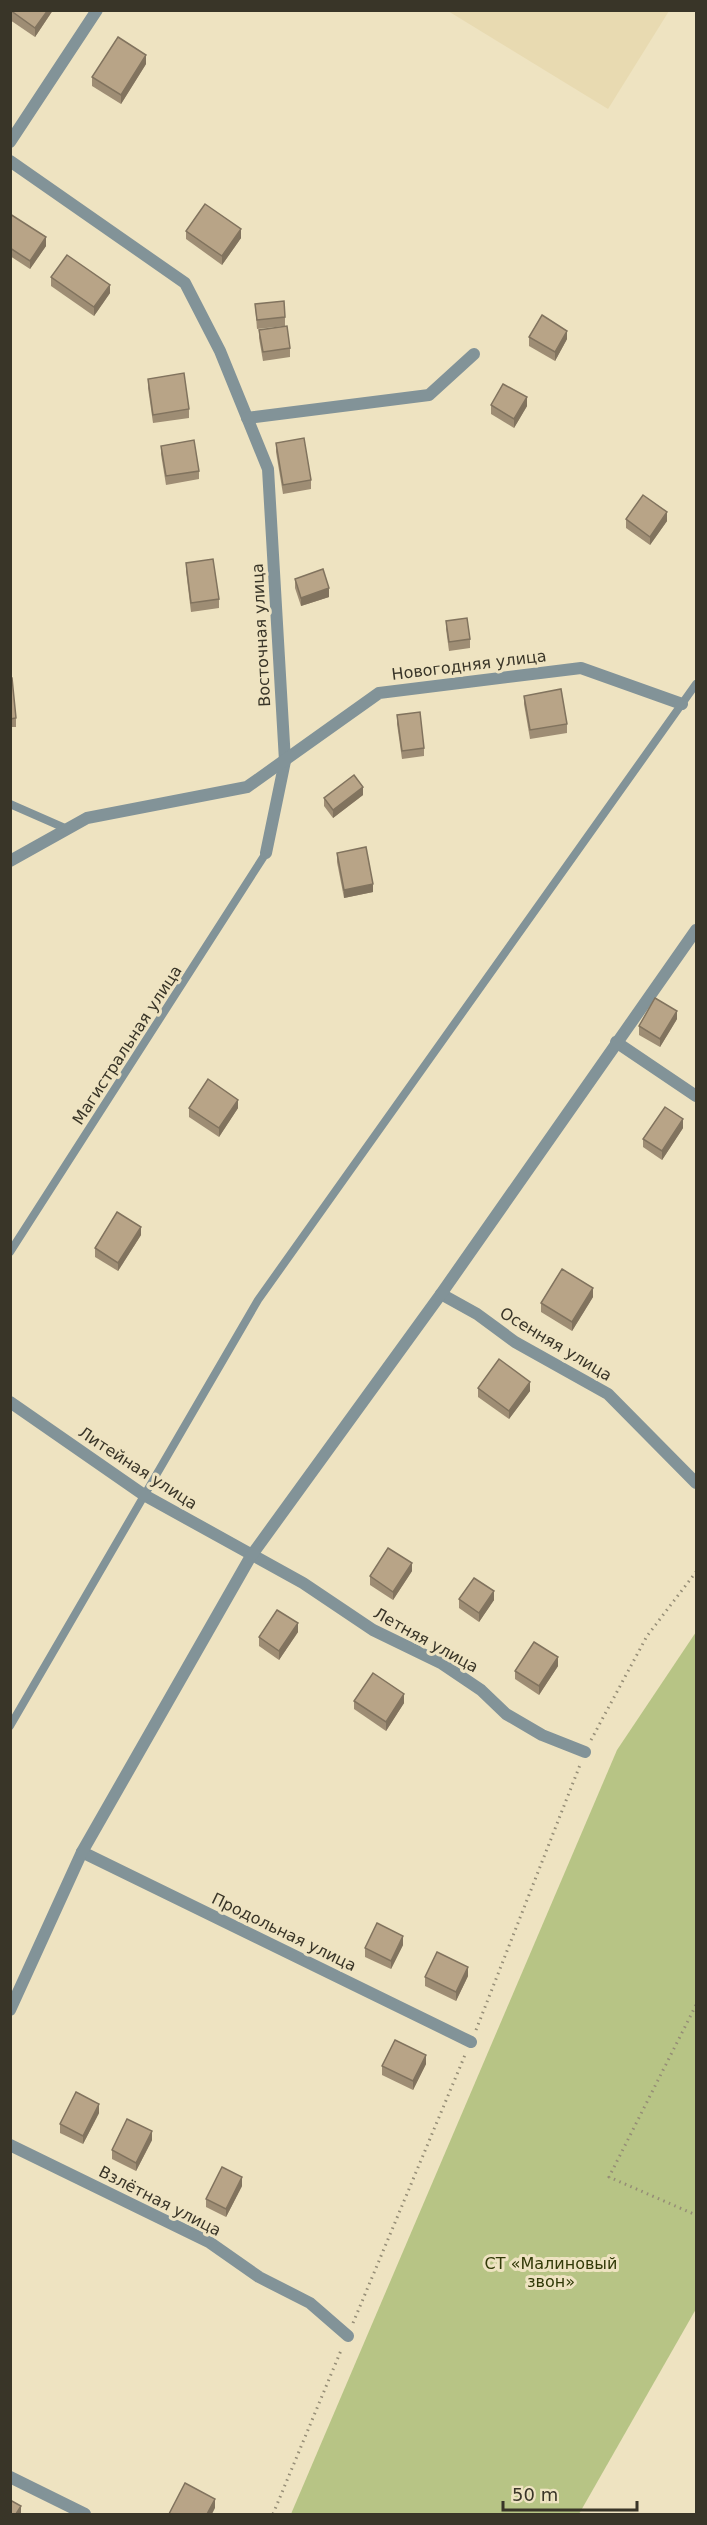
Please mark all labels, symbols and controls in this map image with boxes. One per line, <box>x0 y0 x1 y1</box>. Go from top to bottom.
street label: Восточная улица <box>248 563 274 707</box>
street label: Новогодняя улица <box>390 646 548 684</box>
street label: Магистральная улица <box>68 962 186 1128</box>
street label: Осенняя улица <box>497 1303 615 1385</box>
street label: Литейная улица <box>75 1423 201 1513</box>
street label: Летняя улица <box>370 1603 482 1677</box>
street label: Продольная улица <box>209 1889 359 1975</box>
street label: Взлётная улица <box>96 2162 224 2240</box>
park label: СТ «Малиновый звон» <box>485 2254 617 2291</box>
scale bar <box>503 2474 636 2512</box>
text: 50 m <box>512 2484 558 2505</box>

